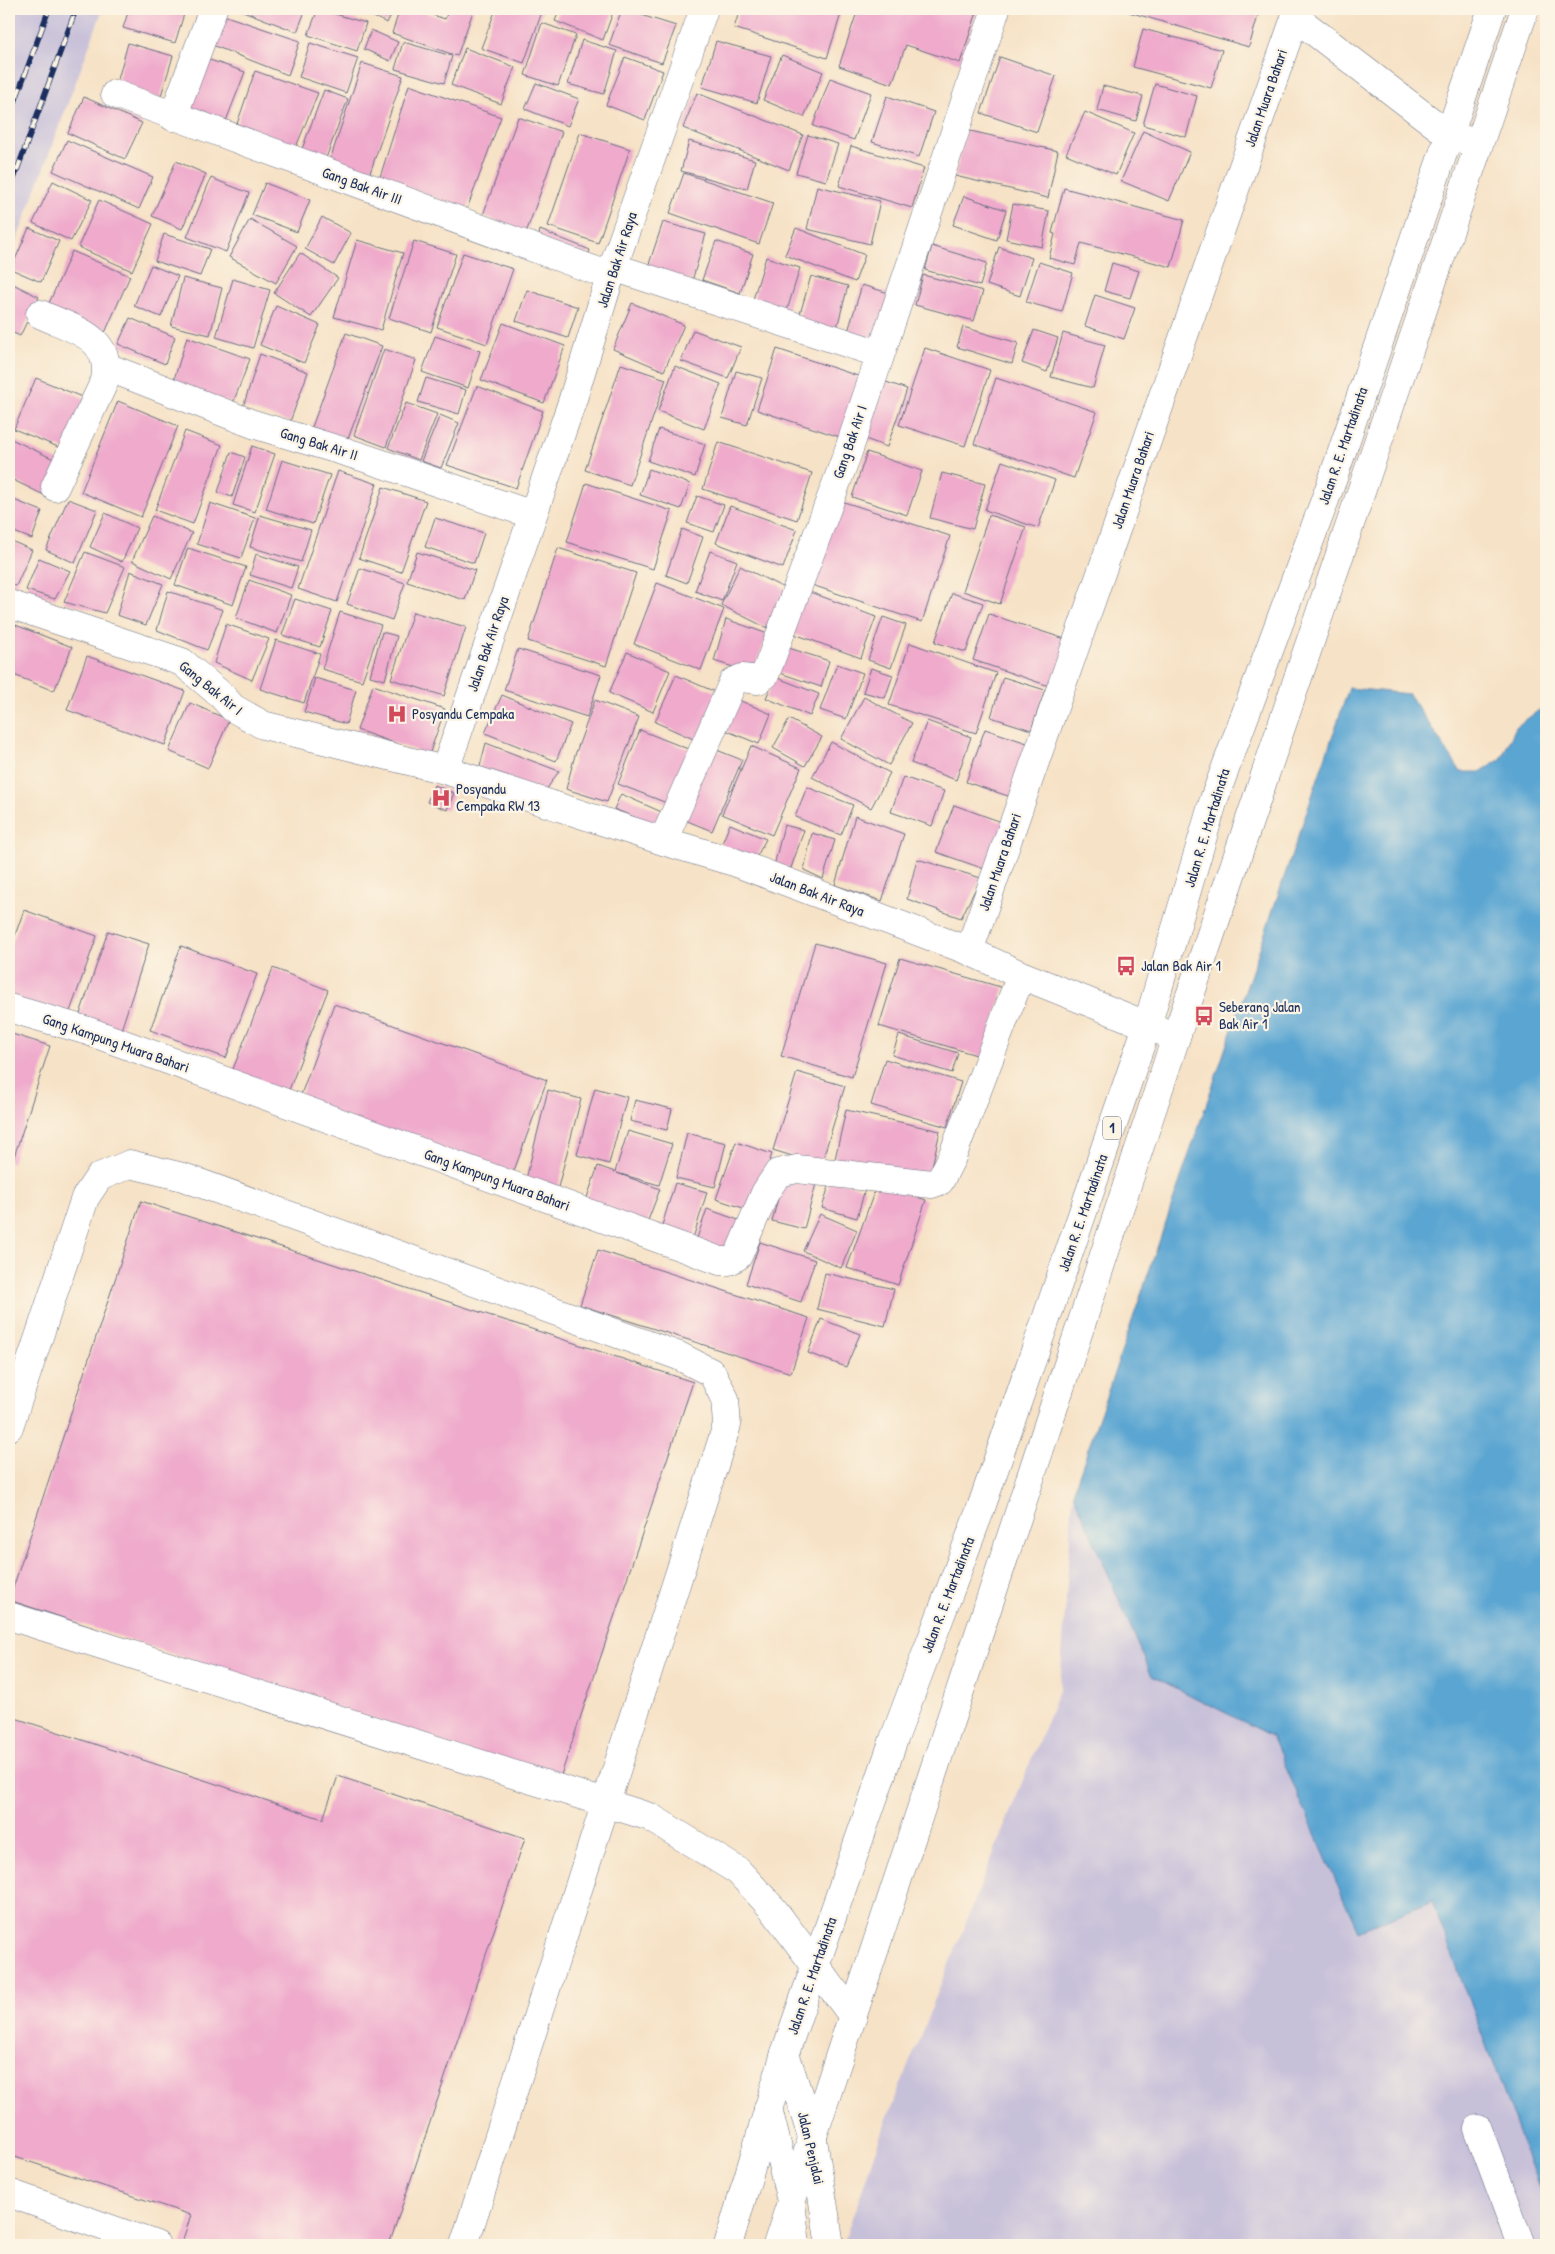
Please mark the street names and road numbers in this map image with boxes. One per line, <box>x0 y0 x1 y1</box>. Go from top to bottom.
street label: Jalan Muara Bahari <box>1239 46 1292 150</box>
street label: Gang Bak Air III <box>319 161 405 210</box>
street label: Jalan Bak Air Raya <box>591 209 642 310</box>
street label: Jalan R. E. Martadinata <box>1313 384 1372 507</box>
street label: Gang Bak Air I <box>827 402 872 481</box>
street label: Gang Bak Air II <box>278 422 361 465</box>
street label: Jalan Muara Bahari <box>1106 428 1159 532</box>
street label: Jalan Bak Air Raya <box>461 593 514 694</box>
street label: Gang Bak Air I <box>175 655 248 720</box>
street label: Jalan R. E. Martadinata <box>1179 766 1235 890</box>
street label: Jalan Muara Bahari <box>973 810 1026 914</box>
street label: Jalan Bak Air Raya <box>767 866 868 921</box>
street label: Gang Kampung Muara Bahari <box>40 1008 192 1078</box>
road number: 1 <box>1103 1116 1121 1140</box>
street label: Gang Kampung Muara Bahari <box>421 1143 573 1216</box>
street label: Jalan R. E. Martadinata <box>1053 1151 1112 1274</box>
street label: Jalan R. E. Martadinata <box>916 1534 979 1656</box>
street label: Jalan R. E. Martadinata <box>782 1914 841 2037</box>
street label: Jalan Penjalai <box>793 2109 830 2186</box>

